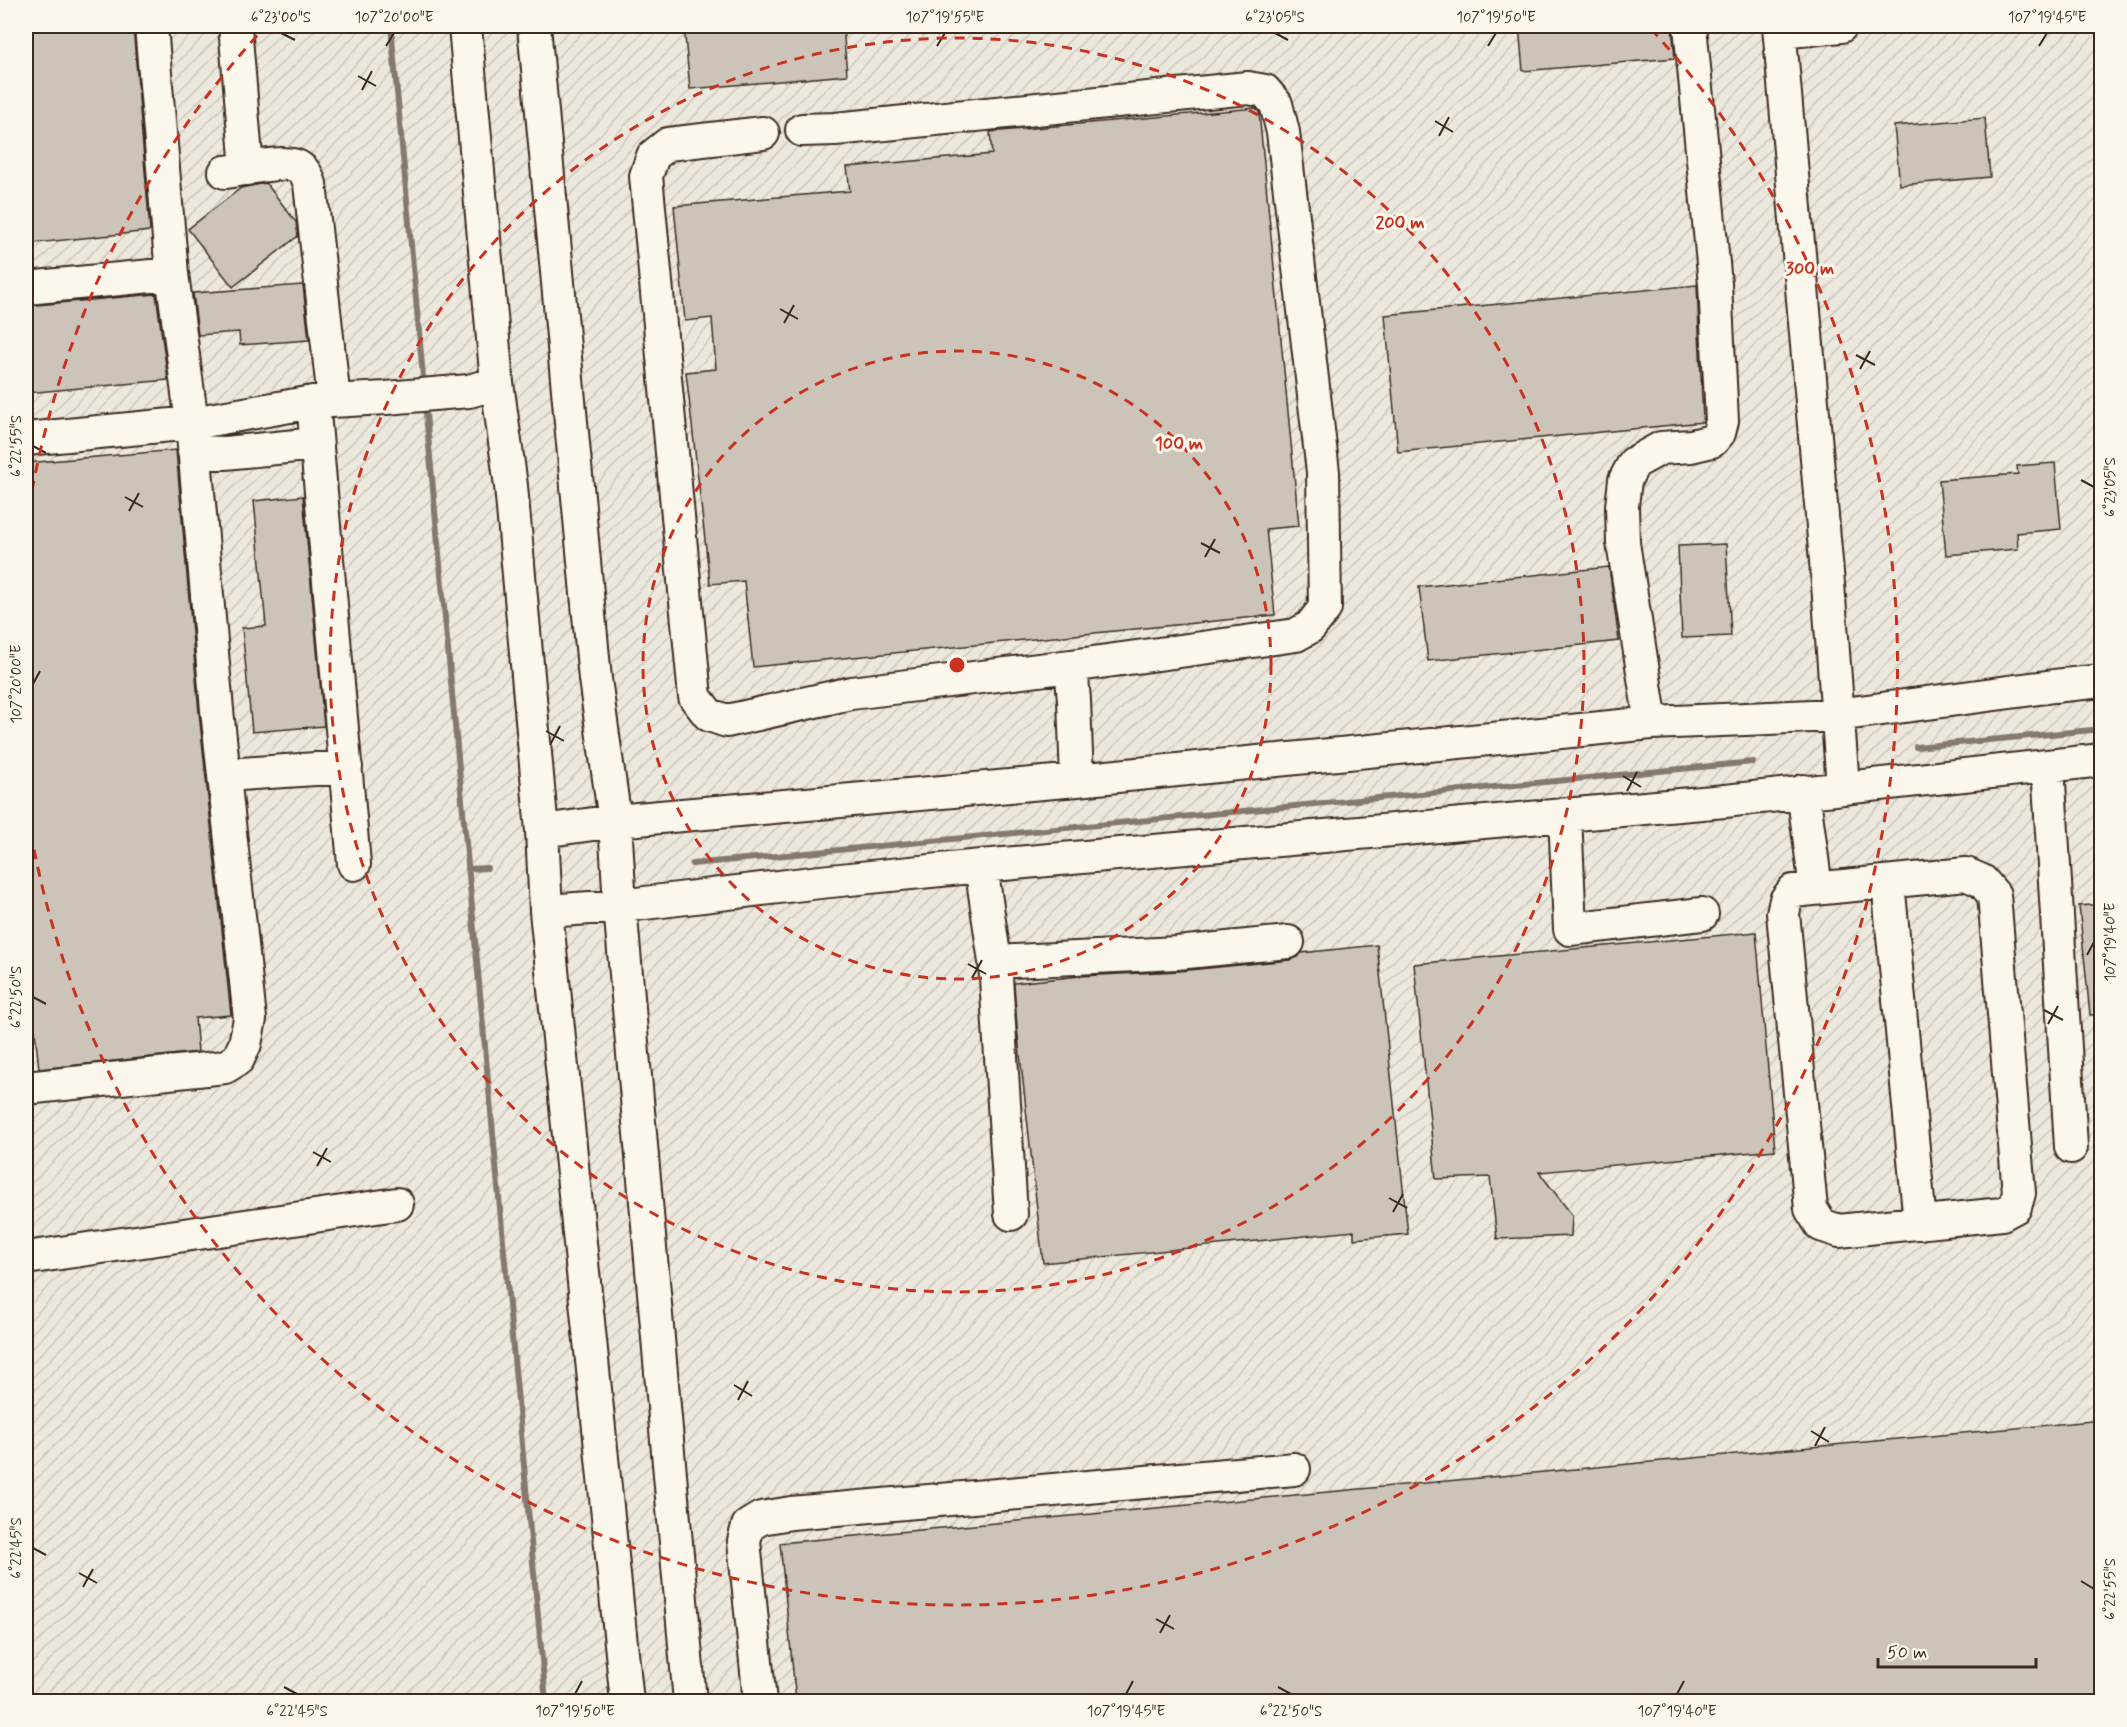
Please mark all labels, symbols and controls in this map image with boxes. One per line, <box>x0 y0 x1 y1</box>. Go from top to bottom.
text: 6°23'00"S <box>251 8 311 28</box>
text: 107°20'00"E <box>354 8 434 28</box>
text: 107°19'55"E <box>906 8 985 28</box>
text: 6°23'05"S <box>1245 8 1305 28</box>
text: 107°19'50"E <box>1456 8 1536 28</box>
text: 107°19'45"E <box>2008 8 2086 28</box>
text: 200 m <box>1375 211 1425 235</box>
text: 300 m <box>1786 257 1834 281</box>
text: 6°22'55"S <box>7 415 27 477</box>
text: 100 m <box>1155 432 1203 456</box>
text: 6°23'05"S <box>2101 457 2121 517</box>
text: 107°20'00"E <box>7 644 27 724</box>
centre of rings <box>947 655 967 675</box>
text: 107°19'40"E <box>2101 902 2121 982</box>
text: 6°22'50"S <box>7 966 27 1028</box>
text: 6°22'45"S <box>7 1517 27 1579</box>
text: 6°22'55"S <box>2101 1558 2121 1620</box>
scale bar <box>1878 1631 2036 1669</box>
text: 50 m <box>1887 1641 1927 1665</box>
text: 6°22'45"S <box>266 1702 328 1722</box>
text: 107°19'50"E <box>535 1702 615 1722</box>
text: 107°19'45"E <box>1087 1702 1165 1722</box>
text: 6°22'50"S <box>1260 1702 1322 1722</box>
text: 107°19'40"E <box>1637 1702 1717 1722</box>

